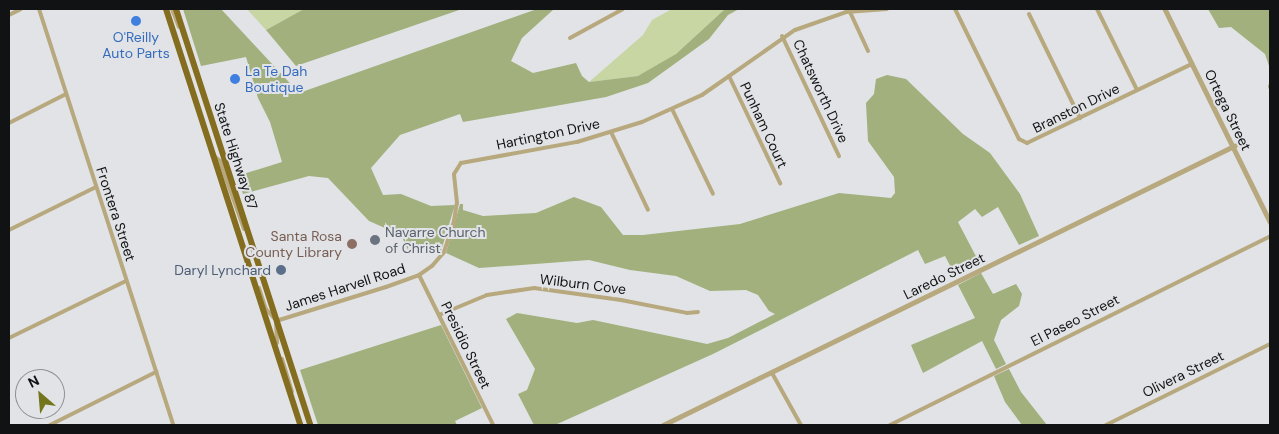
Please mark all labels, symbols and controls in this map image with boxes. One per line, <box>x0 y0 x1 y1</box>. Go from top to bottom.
marker: O'Reilly Auto Parts <box>130 15 142 27</box>
place label: O'Reilly Auto Parts <box>102 29 170 62</box>
street label: Chatsworth Drive <box>790 37 852 145</box>
place label: La Te Dah Boutique <box>245 63 307 95</box>
street label: Ortega Street <box>1201 67 1255 153</box>
marker: La Te Dah Boutique <box>229 73 241 85</box>
street label: Punham Court <box>737 79 791 171</box>
street label: Branston Drive <box>1030 80 1122 136</box>
street label: State Highway 87 <box>211 100 261 212</box>
street label: Hartington Drive <box>495 115 601 153</box>
street label: Frontera Street <box>93 165 139 263</box>
place label: Navarre Church of Christ <box>385 224 486 256</box>
place label: Santa Rosa County Library <box>245 228 342 260</box>
marker: Navarre Church of Christ <box>369 234 381 246</box>
marker: Santa Rosa County Library <box>346 238 358 250</box>
street label: Laredo Street <box>901 249 987 303</box>
street label: James Harvell Road <box>283 260 407 314</box>
place label: Daryl Lynchard <box>174 262 271 278</box>
marker: Daryl Lynchard <box>275 264 287 276</box>
street label: Wilburn Cove <box>539 270 627 298</box>
street label: El Paseo Street <box>1028 291 1122 349</box>
street label: Presidio Street <box>438 299 494 391</box>
street label: Olivera Street <box>1140 347 1226 401</box>
north arrow <box>15 369 65 419</box>
text: N <box>25 371 42 392</box>

